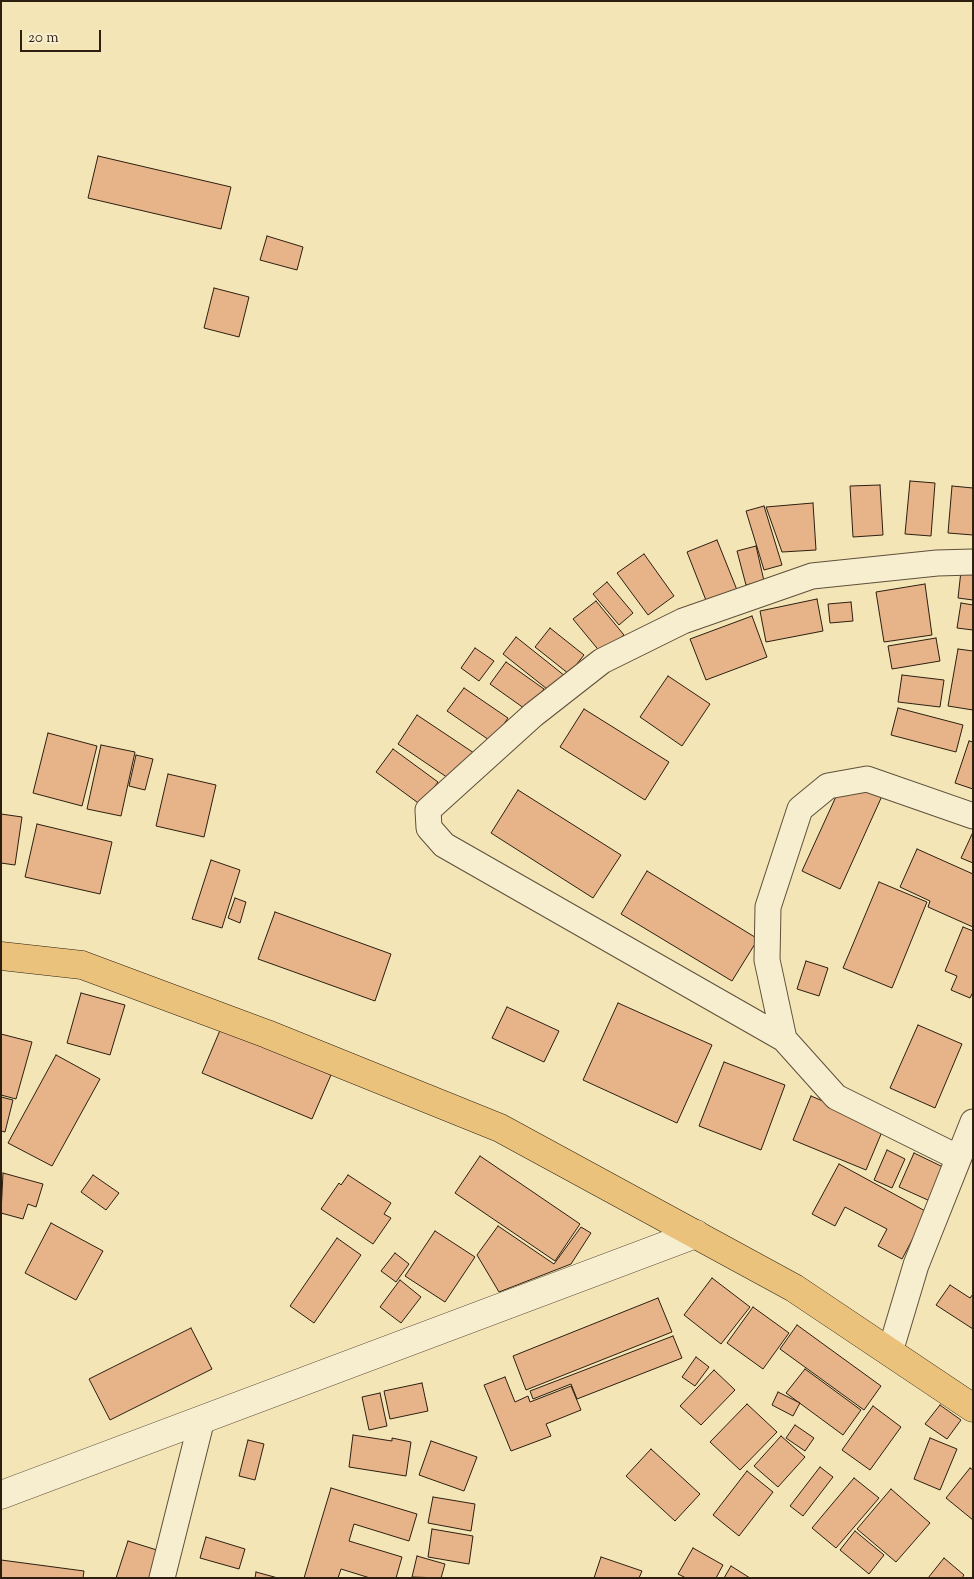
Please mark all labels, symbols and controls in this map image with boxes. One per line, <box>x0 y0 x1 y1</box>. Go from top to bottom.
scale bar <box>22 20 104 52</box>
text: 20 m <box>28 28 59 49</box>

